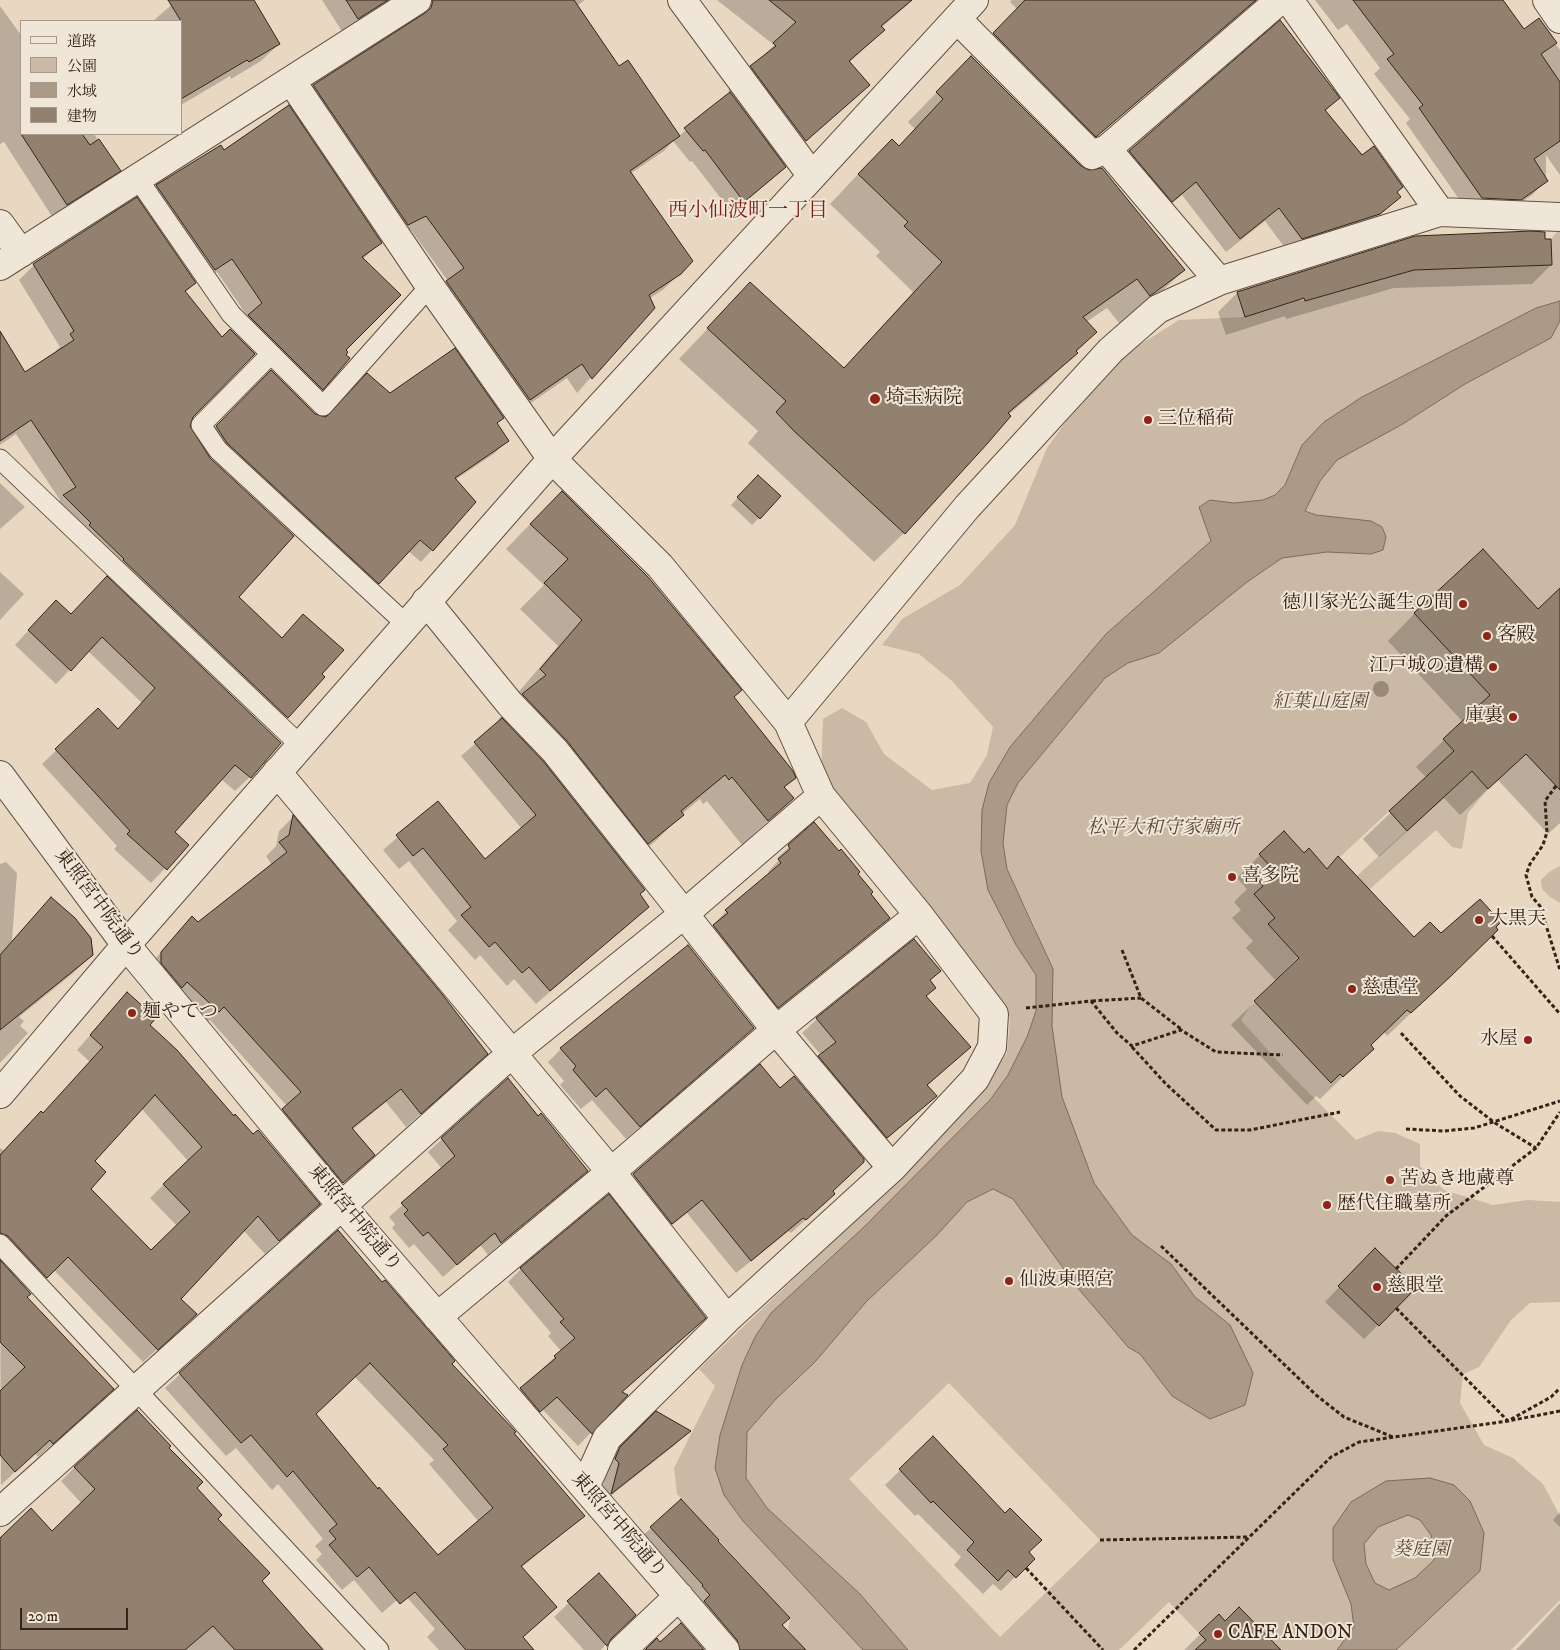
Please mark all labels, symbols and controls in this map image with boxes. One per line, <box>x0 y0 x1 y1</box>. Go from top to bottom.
legend <box>20 20 182 135</box>
text: 道路 <box>67 32 97 51</box>
text: 公園 <box>67 57 97 76</box>
text: 水域 <box>67 82 97 101</box>
text: 建物 <box>67 107 97 126</box>
district label: 西小仙波町一丁目 <box>668 200 828 224</box>
place label: 埼玉病院 <box>886 388 962 410</box>
marker: 埼玉病院 <box>868 392 882 406</box>
place label: 三位稲荷 <box>1158 409 1234 431</box>
marker: 三位稲荷 <box>1142 414 1154 426</box>
place label: 徳川家光公誕生の間 <box>1282 593 1453 615</box>
marker: 徳川家光公誕生の間 <box>1457 598 1469 610</box>
place label: 客殿 <box>1497 625 1535 647</box>
marker: 客殿 <box>1481 630 1493 642</box>
place label: 江戸城の遺構 <box>1369 656 1483 678</box>
marker: 江戸城の遺構 <box>1487 661 1499 673</box>
park label: 紅葉山庭園 <box>1273 692 1367 714</box>
place label: 庫裏 <box>1465 706 1503 728</box>
marker: 庫裏 <box>1507 711 1519 723</box>
park label: 松平大和守家廟所 <box>1087 818 1239 840</box>
street label: 東照宮中院通り <box>49 845 147 965</box>
place label: 喜多院 <box>1242 866 1299 888</box>
marker: 喜多院 <box>1226 871 1238 883</box>
place label: 大黒天 <box>1489 909 1546 931</box>
marker: 大黒天 <box>1473 914 1485 926</box>
place label: 慈恵堂 <box>1362 978 1419 1000</box>
marker: 慈恵堂 <box>1346 983 1358 995</box>
place label: 麺やてつ <box>142 1002 218 1024</box>
marker: 麺やてつ <box>126 1007 138 1019</box>
place label: 水屋 <box>1480 1029 1518 1051</box>
marker: 水屋 <box>1522 1034 1534 1046</box>
street label: 東照宮中院通り <box>303 1161 405 1277</box>
place label: 苦ぬき地蔵尊 <box>1400 1169 1514 1191</box>
marker: 苦ぬき地蔵尊 <box>1384 1174 1396 1186</box>
place label: 歴代住職墓所 <box>1337 1194 1451 1216</box>
marker: 歴代住職墓所 <box>1321 1199 1333 1211</box>
place label: 仙波東照宮 <box>1019 1270 1114 1292</box>
marker: 仙波東照宮 <box>1003 1275 1015 1287</box>
place label: 慈眼堂 <box>1387 1276 1444 1298</box>
marker: 慈眼堂 <box>1371 1281 1383 1293</box>
street label: 東照宮中院通り <box>566 1468 670 1584</box>
park label: 葵庭園 <box>1393 1540 1449 1562</box>
scale bar <box>22 1598 130 1630</box>
text: 20 m <box>28 1607 58 1626</box>
place label: CAFE ANDON <box>1228 1623 1353 1645</box>
marker: CAFE ANDON <box>1212 1628 1224 1640</box>

